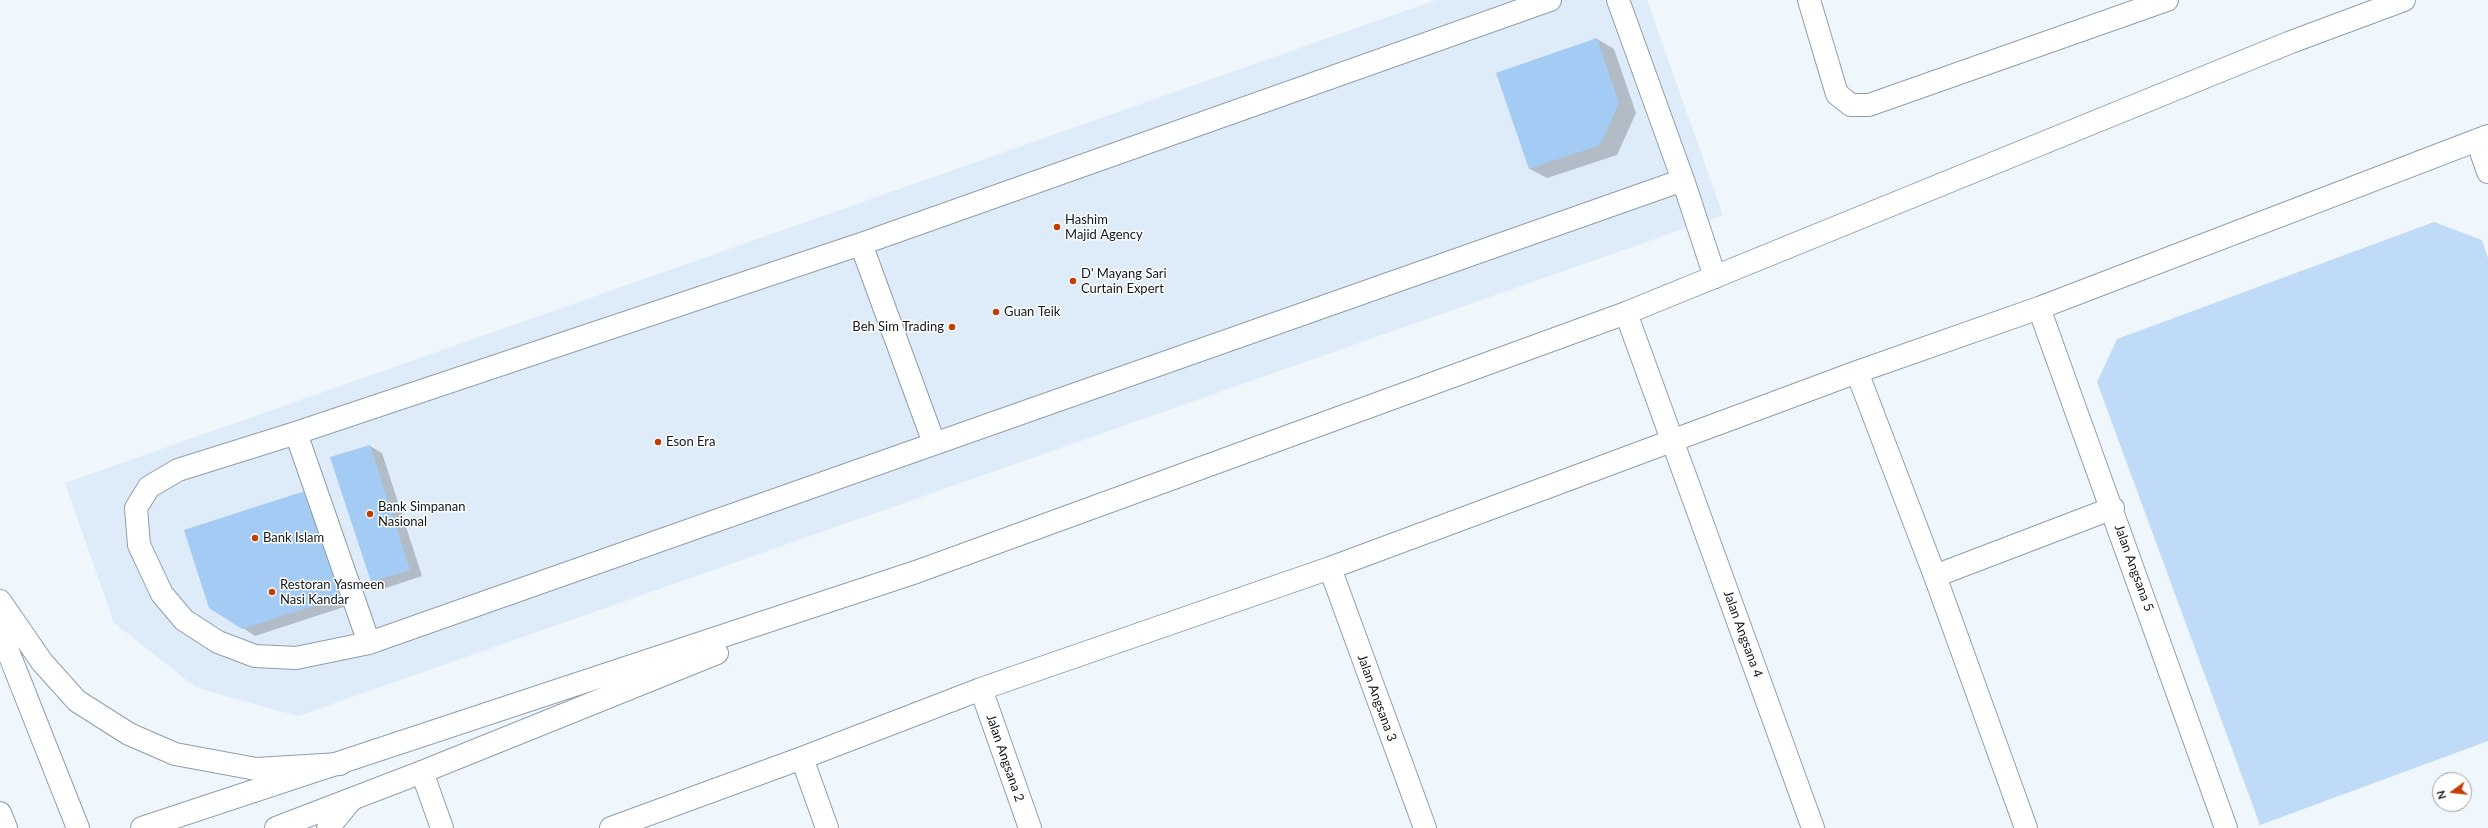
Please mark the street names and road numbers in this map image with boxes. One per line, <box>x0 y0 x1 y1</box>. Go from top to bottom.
street label: Jalan Angsana 5 <box>2111 522 2157 614</box>
street label: Jalan Angsana 4 <box>1720 588 1766 680</box>
street label: Jalan Angsana 3 <box>1354 652 1400 744</box>
street label: Jalan Angsana 2 <box>983 712 1027 804</box>

